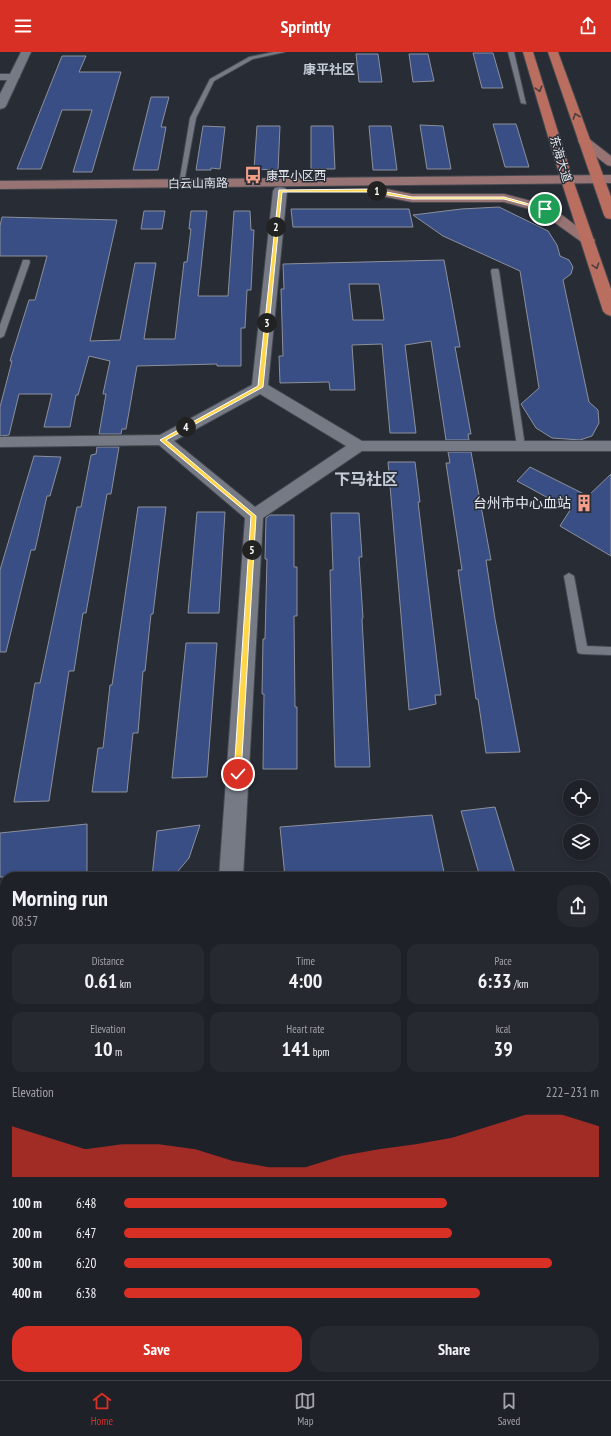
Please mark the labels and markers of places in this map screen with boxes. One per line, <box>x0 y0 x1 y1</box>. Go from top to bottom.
bus stop icon: 康平小区西 <box>243 165 263 185</box>
place label: 康平小区西 <box>266 168 326 183</box>
pin: 1 <box>367 181 387 201</box>
pin <box>528 192 562 226</box>
pin: 2 <box>266 217 286 237</box>
pin: 3 <box>257 313 277 333</box>
pin: 4 <box>176 417 196 437</box>
building icon: 台州市中心血站 <box>574 493 594 513</box>
place label: 台州市中心血站 <box>473 494 571 512</box>
pin: 5 <box>242 540 262 560</box>
pin <box>221 757 255 791</box>

